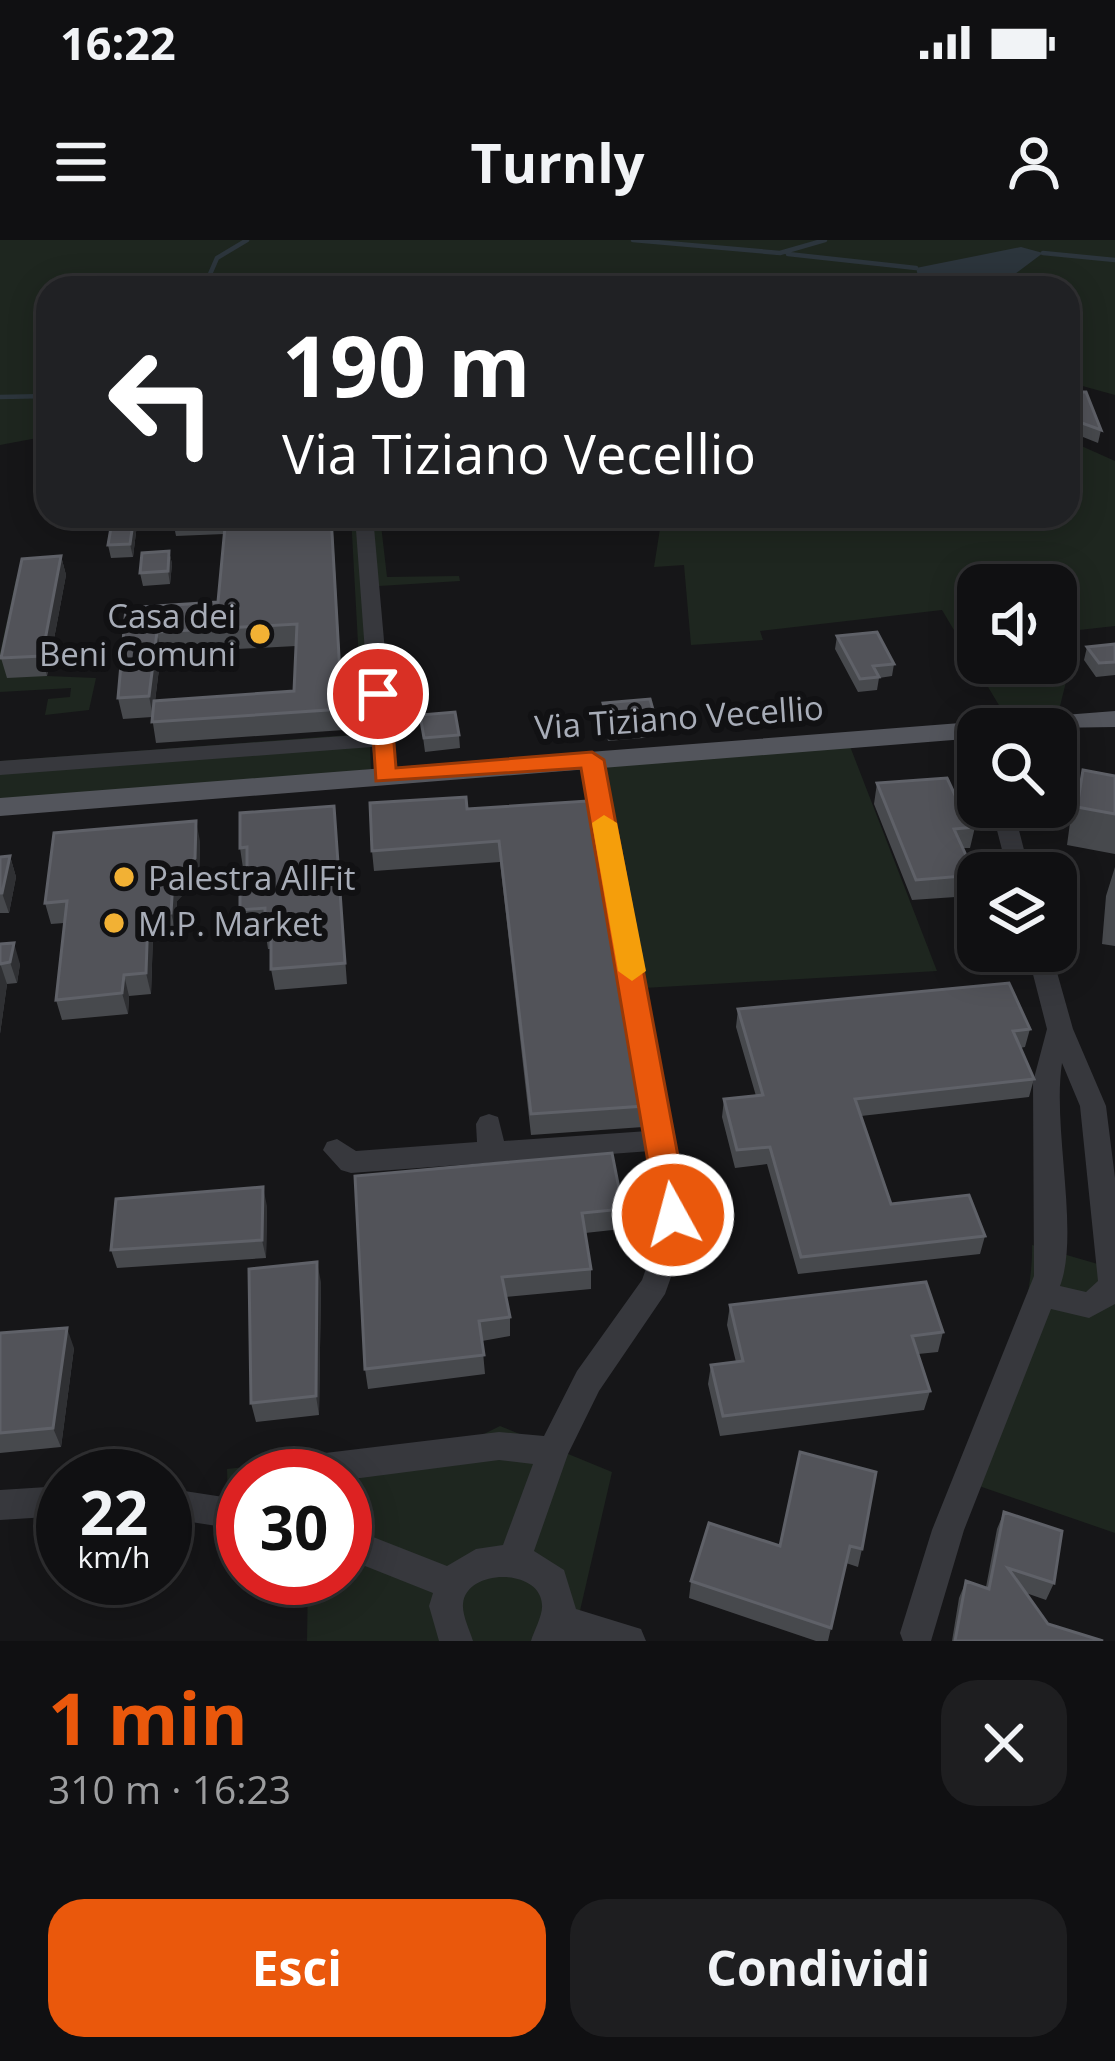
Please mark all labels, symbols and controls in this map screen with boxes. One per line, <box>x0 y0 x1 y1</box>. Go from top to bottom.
text: 16:22 <box>60 12 176 73</box>
text: Turnly <box>471 125 644 199</box>
icon: menu <box>48 129 114 195</box>
icon: person <box>1001 129 1067 195</box>
text: 190 m <box>282 307 530 422</box>
icon: left <box>84 324 240 480</box>
text: Via Tiziano Vecellio <box>282 416 756 490</box>
map controls <box>957 564 1077 972</box>
button: sound <box>957 564 1077 684</box>
place label: Casa dei Beni Comuni <box>39 593 236 676</box>
marker: Casa dei Beni Comuni <box>247 621 273 647</box>
pin <box>327 643 429 745</box>
icon: arrive <box>345 661 411 727</box>
street label: Via Tiziano Vecellio <box>533 684 825 750</box>
button: search <box>957 708 1077 828</box>
button: layers <box>957 852 1077 972</box>
place label: Palestra AllFit <box>148 855 356 900</box>
marker: Palestra AllFit <box>111 864 137 890</box>
place label: M.P. Market <box>138 901 323 946</box>
marker: M.P. Market <box>101 910 127 936</box>
position arrow <box>610 1152 736 1278</box>
speed limit sign: 30 <box>216 1449 372 1605</box>
text: 22 <box>80 1471 148 1553</box>
text: km/h <box>78 1536 150 1577</box>
text: 1 min <box>48 1668 248 1766</box>
button: close <box>941 1680 1067 1806</box>
text: 310 m · 16:23 <box>48 1762 291 1815</box>
button: Esci <box>48 1899 546 2037</box>
button: Condividi <box>570 1899 1067 2037</box>

